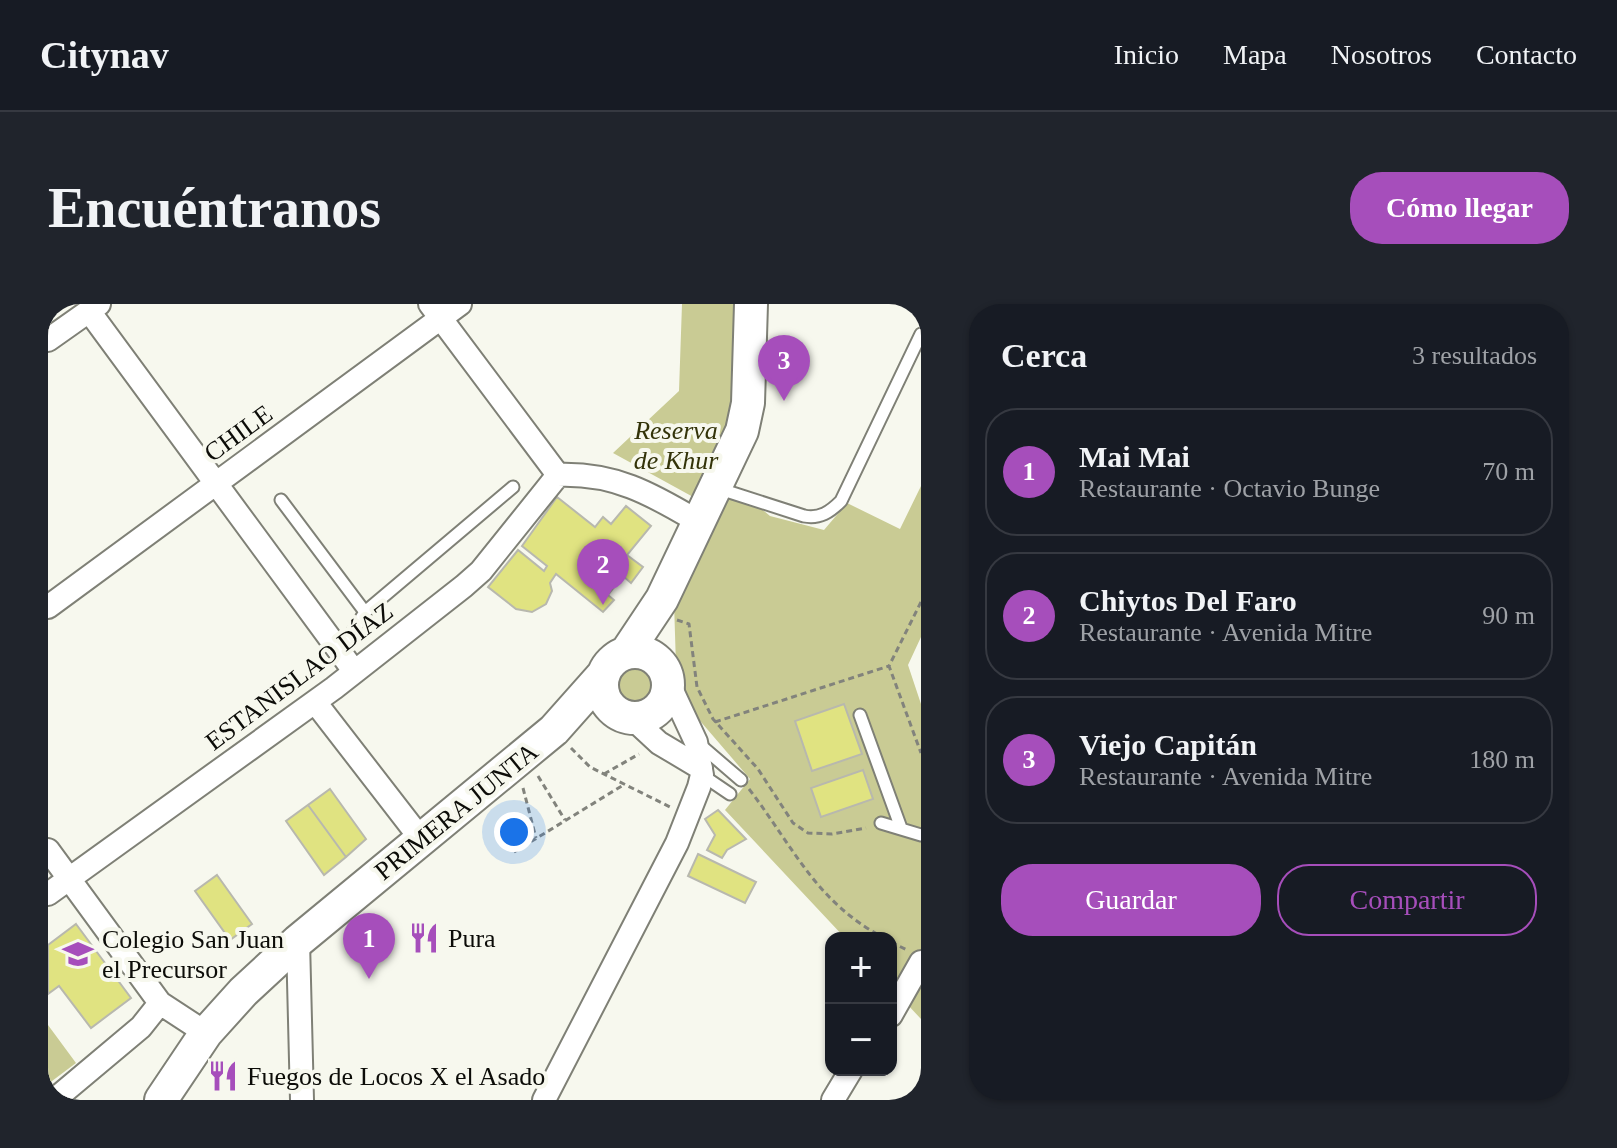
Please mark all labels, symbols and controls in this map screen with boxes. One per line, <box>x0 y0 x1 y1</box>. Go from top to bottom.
text: Citynav <box>40 34 169 76</box>
text: Inicio <box>1114 39 1179 70</box>
text: Mapa <box>1223 39 1287 70</box>
text: Nosotros <box>1331 39 1432 70</box>
text: Contacto <box>1476 39 1577 70</box>
button: Cómo llegar <box>1350 172 1569 244</box>
text: Encuéntranos <box>48 177 381 239</box>
pin: 3 <box>758 335 810 401</box>
text: Cerca <box>1001 337 1087 374</box>
text: 3 resultados <box>1412 341 1537 370</box>
street label: CHILE <box>199 399 278 468</box>
park label: Reserva de Khur <box>633 416 719 475</box>
text: Mai Mai <box>1079 440 1190 473</box>
text: 1 <box>1023 457 1036 486</box>
text: 70 m <box>1482 457 1535 486</box>
text: Restaurante · Octavio Bunge <box>1079 474 1380 503</box>
pin: 2 <box>577 539 629 605</box>
text: Chiytos Del Faro <box>1079 584 1297 617</box>
street label: ESTANISLAO DÍAZ <box>200 597 399 756</box>
text: 2 <box>1023 601 1036 630</box>
text: 90 m <box>1482 601 1535 630</box>
text: Restaurante · Avenida Mitre <box>1079 618 1372 647</box>
text: Viejo Capitán <box>1079 728 1257 761</box>
street label: PRIMERA JUNTA <box>369 737 544 886</box>
text: 3 <box>1023 745 1036 774</box>
text: 180 m <box>1469 745 1535 774</box>
text: Restaurante · Avenida Mitre <box>1079 762 1372 791</box>
your location <box>494 812 534 852</box>
button: Guardar <box>1001 864 1261 936</box>
button: Compartir <box>1277 864 1537 936</box>
pin: 1 <box>343 913 395 979</box>
restaurant icon: Pura <box>407 921 441 955</box>
place label: Pura <box>448 924 496 953</box>
place label: Colegio San Juan el Precursor <box>102 925 284 984</box>
map controls <box>825 932 897 1076</box>
button: + <box>825 932 897 1004</box>
school or university icon: Colegio San Juan el Precursor <box>61 937 95 971</box>
button: − <box>825 1004 897 1076</box>
restaurant icon: Fuegos de Locos X el Asado <box>206 1059 240 1093</box>
place label: Fuegos de Locos X el Asado <box>247 1062 545 1091</box>

